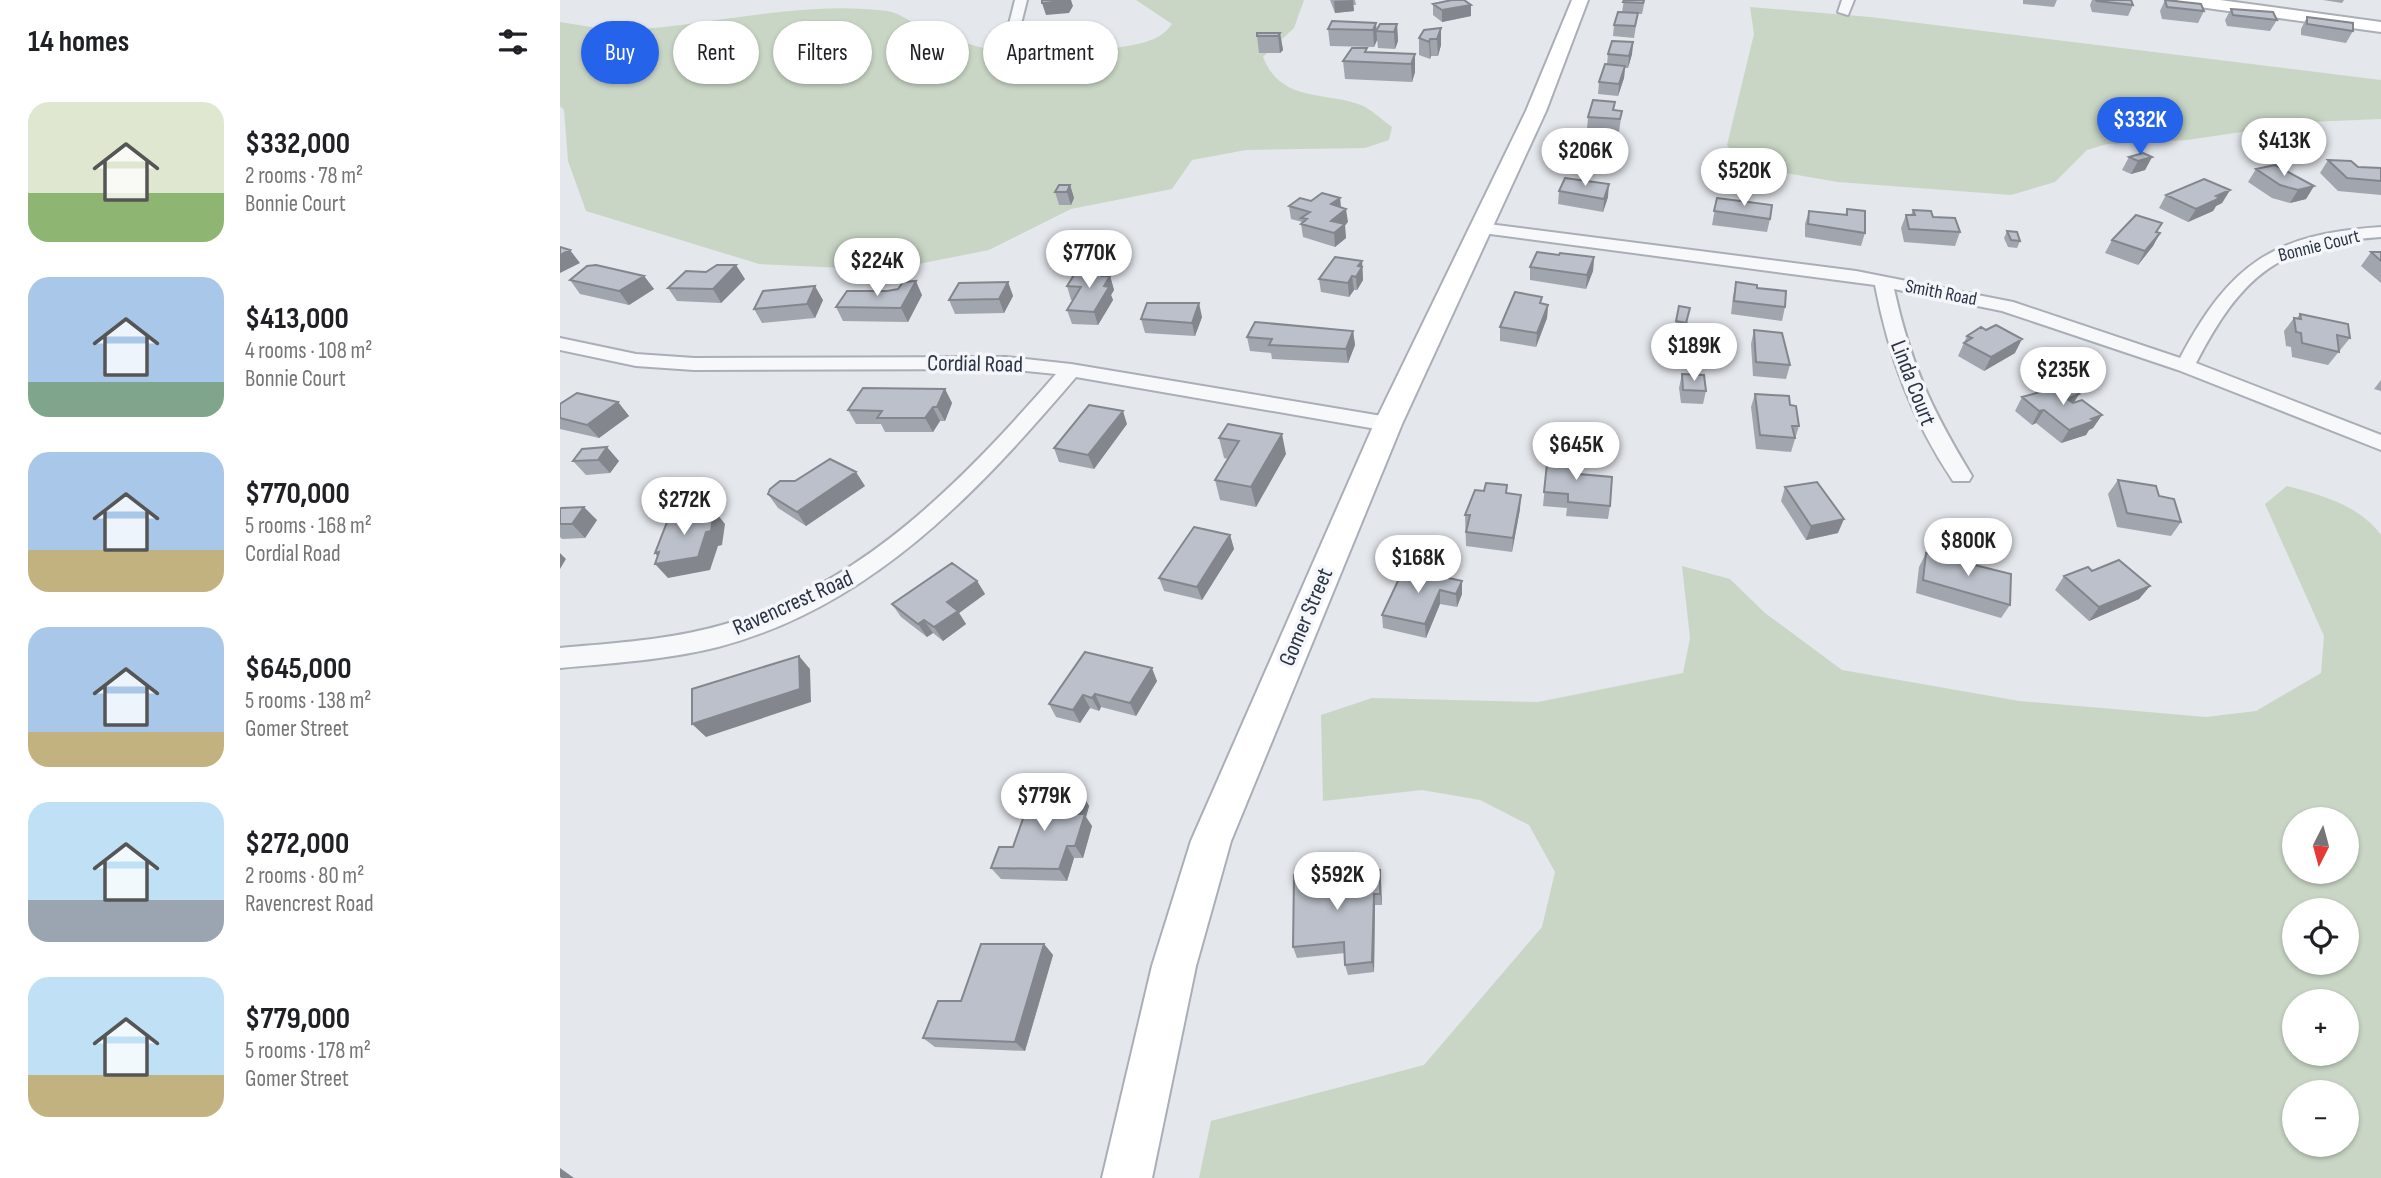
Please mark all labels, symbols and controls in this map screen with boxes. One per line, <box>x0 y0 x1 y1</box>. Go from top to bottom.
chip: Buy <box>581 21 659 84</box>
chip: Rent <box>673 21 759 84</box>
chip: Filters <box>773 21 872 84</box>
chip: New <box>886 21 969 84</box>
chip: Apartment <box>983 21 1118 84</box>
icon: filters <box>494 23 532 61</box>
text: 14 homes <box>28 24 129 60</box>
pin: $332K <box>2091 97 2189 157</box>
text: $332K <box>2113 106 2167 134</box>
pin: $413K <box>2235 118 2333 178</box>
text: $332,000 <box>245 126 350 162</box>
text: $413K <box>2257 127 2311 155</box>
pin: $206K <box>1536 128 1634 188</box>
icon: home <box>84 130 168 214</box>
text: $206K <box>1558 137 1612 165</box>
pin: $520K <box>1695 148 1793 208</box>
text: $520K <box>1717 157 1771 185</box>
text: 2 rooms · 78 m² <box>245 162 363 190</box>
text: Bonnie Court <box>245 190 346 218</box>
street label: Bonnie Court <box>2276 225 2362 267</box>
pin: $770K <box>1040 230 1138 290</box>
pin: $224K <box>828 238 926 298</box>
text: $770K <box>1062 239 1116 267</box>
text: $224K <box>850 247 904 275</box>
street label: Smith Road <box>1903 275 1979 311</box>
text: $413,000 <box>245 301 349 337</box>
icon: home <box>84 305 168 389</box>
pin: $189K <box>1645 324 1743 383</box>
text: $189K <box>1667 332 1721 360</box>
text: 4 rooms · 108 m² <box>245 337 372 365</box>
street label: Linda Court <box>1884 337 1942 429</box>
pin: $235K <box>2014 348 2112 407</box>
street label: Cordial Road <box>927 349 1023 379</box>
text: $235K <box>2036 356 2090 384</box>
text: Bonnie Court <box>245 365 346 393</box>
pin: $645K <box>1527 422 1625 482</box>
text: $645K <box>1549 431 1604 459</box>
text: $770,000 <box>245 476 350 512</box>
pin: $272K <box>635 477 733 537</box>
icon: home <box>84 480 168 564</box>
text: $272K <box>657 486 711 514</box>
text: 5 rooms · 168 m² <box>245 512 372 540</box>
pin: $800K <box>1919 518 2017 578</box>
text: $800K <box>1940 527 1996 555</box>
pin: $168K <box>1369 536 1467 595</box>
text: Cordial Road <box>245 540 341 568</box>
text: $168K <box>1391 544 1445 572</box>
street label: Ravencrest Road <box>729 564 857 642</box>
street label: Gomer Street <box>1273 564 1339 670</box>
text: $645,000 <box>245 651 351 687</box>
icon: home <box>84 655 168 739</box>
text: 5 rooms · 138 m² <box>245 687 371 715</box>
text: Gomer Street <box>245 715 349 743</box>
pin: $779K <box>995 774 1093 833</box>
text: $779K <box>1017 782 1071 810</box>
north arrow <box>2282 807 2359 884</box>
map controls <box>2282 807 2359 1157</box>
text: $272,000 <box>245 826 349 862</box>
icon: home <box>84 830 168 914</box>
pin: $592K <box>1288 852 1386 912</box>
text: $592K <box>1310 861 1364 889</box>
text: 2 rooms · 80 m² <box>245 862 364 890</box>
text: Ravencrest Road <box>245 890 374 918</box>
button: locate <box>2282 898 2359 975</box>
button: + <box>2282 989 2359 1066</box>
text: $779,000 <box>245 1001 350 1037</box>
icon: home <box>84 1005 168 1089</box>
text: 5 rooms · 178 m² <box>245 1037 371 1065</box>
text: Gomer Street <box>245 1065 349 1093</box>
button: − <box>2282 1080 2359 1157</box>

